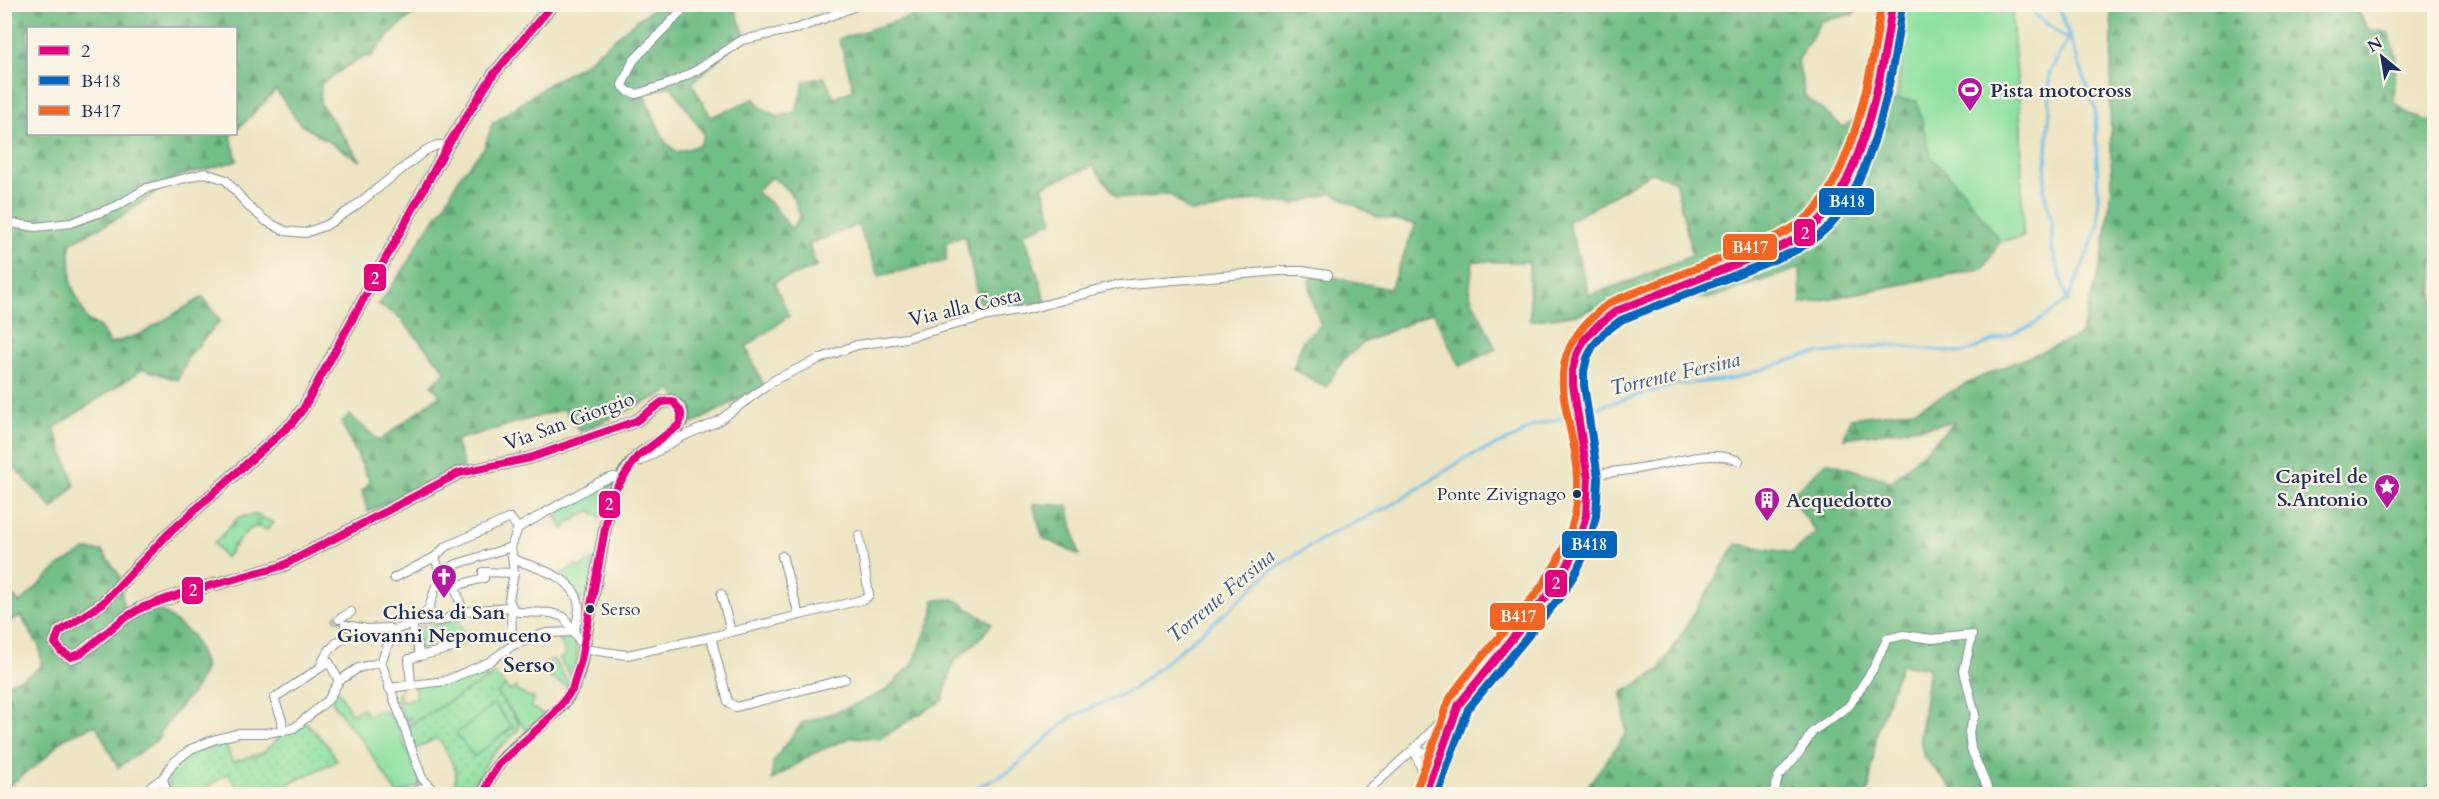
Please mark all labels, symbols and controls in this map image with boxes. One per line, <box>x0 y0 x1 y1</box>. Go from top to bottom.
legend <box>27 27 237 135</box>
north arrow <box>2352 27 2412 87</box>
text: N <box>2363 32 2387 58</box>
text: 2 <box>81 39 90 64</box>
text: B418 <box>81 69 121 94</box>
sports icon: Pista motocross <box>1955 75 1985 113</box>
place label: Pista motocross <box>1990 77 2132 104</box>
text: B417 <box>81 99 121 124</box>
line badge: B418 <box>1818 187 1875 216</box>
text: B418 <box>1829 191 1865 213</box>
line badge: 2 <box>1793 218 1816 247</box>
text: 2 <box>1801 223 1809 245</box>
line badge: B417 <box>1722 233 1778 261</box>
text: B417 <box>1732 237 1768 259</box>
line badge: 2 <box>363 263 387 292</box>
text: 2 <box>371 268 379 290</box>
street label: Via alla Costa <box>906 281 1024 333</box>
water label: Torrente Fersina <box>1607 345 1743 403</box>
street label: Via San Giorgio <box>500 385 638 457</box>
place label: Capitel de S.Antonio <box>2275 463 2368 513</box>
place icon: Capitel de S.Antonio <box>2372 472 2402 510</box>
place label: Ponte Zivignago <box>1437 482 1566 507</box>
building icon: Acquedotto <box>1752 485 1782 523</box>
place label: Acquedotto <box>1786 487 1892 514</box>
marker: Ponte Zivignago <box>1571 488 1583 500</box>
line badge: 2 <box>598 490 621 519</box>
text: 2 <box>605 494 613 516</box>
line badge: B418 <box>1561 530 1618 559</box>
text: B418 <box>1571 534 1607 556</box>
water label: Torrente Fersina <box>1161 542 1281 650</box>
church icon: Chiesa di San Giovanni Nepomuceno <box>429 562 459 600</box>
line badge: 2 <box>1544 569 1568 598</box>
text: 2 <box>1552 573 1560 595</box>
line badge: 2 <box>181 576 204 605</box>
text: 2 <box>189 580 197 602</box>
place label: Serso <box>601 597 641 622</box>
place label: Chiesa di San Giovanni Nepomuceno <box>337 599 551 649</box>
line badge: B417 <box>1489 602 1546 631</box>
marker: Serso <box>584 603 596 615</box>
text: B417 <box>1500 606 1536 628</box>
district label: Serso <box>503 650 555 680</box>

